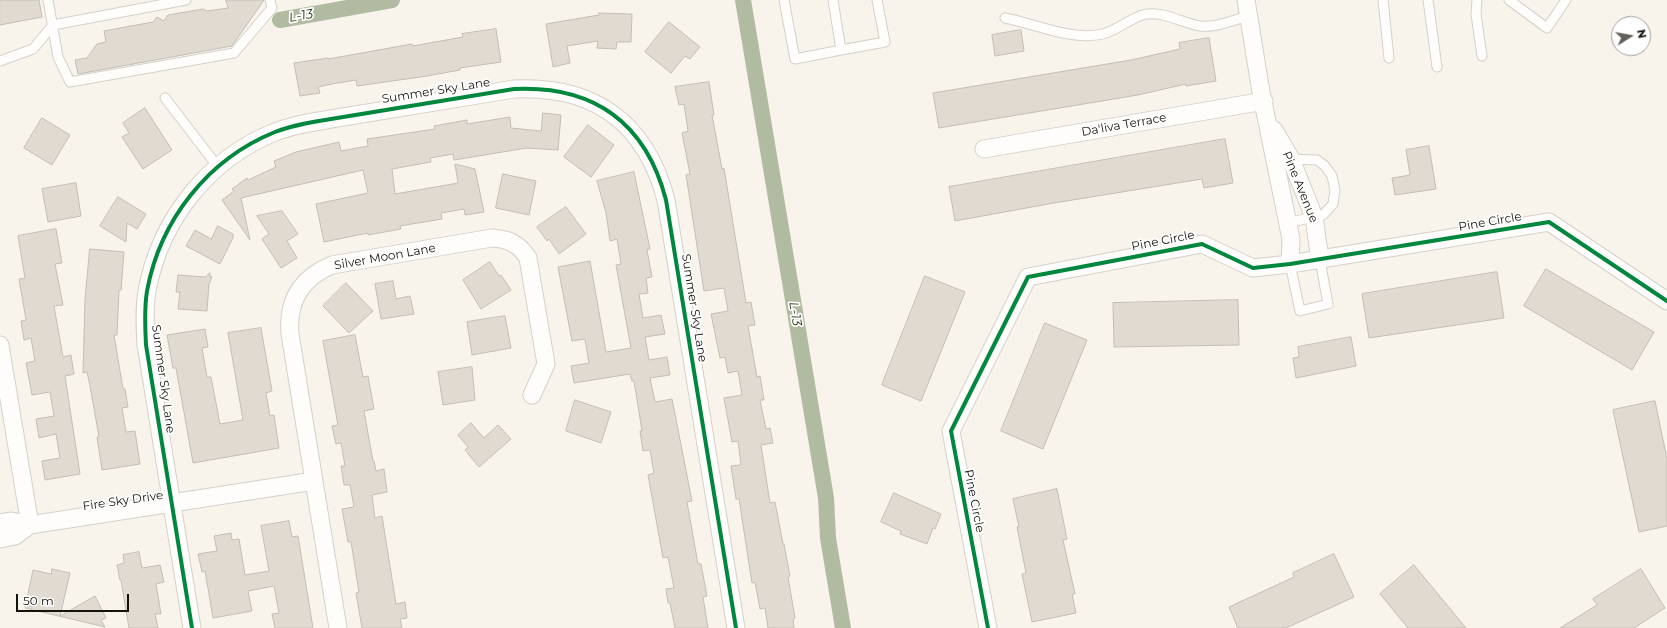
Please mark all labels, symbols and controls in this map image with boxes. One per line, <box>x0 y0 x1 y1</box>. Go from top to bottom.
water label: L-13 <box>288 6 314 26</box>
north arrow <box>1611 16 1651 56</box>
text: N <box>1634 28 1650 40</box>
street label: Summer Sky Lane <box>381 75 491 107</box>
street label: Da'liva Terrace <box>1080 110 1168 140</box>
street label: Pine Avenue <box>1279 149 1321 225</box>
street label: Pine Circle <box>1457 209 1523 235</box>
street label: Pine Circle <box>1130 228 1196 254</box>
street label: Silver Moon Lane <box>333 241 437 273</box>
street label: Summer Sky Lane <box>678 253 710 363</box>
water label: L-13 <box>785 301 805 327</box>
street label: Summer Sky Lane <box>148 324 178 434</box>
street label: Pine Circle <box>961 468 987 534</box>
street label: Fire Sky Drive <box>82 488 164 514</box>
scale bar <box>18 586 131 612</box>
text: 50 m <box>23 593 54 608</box>

